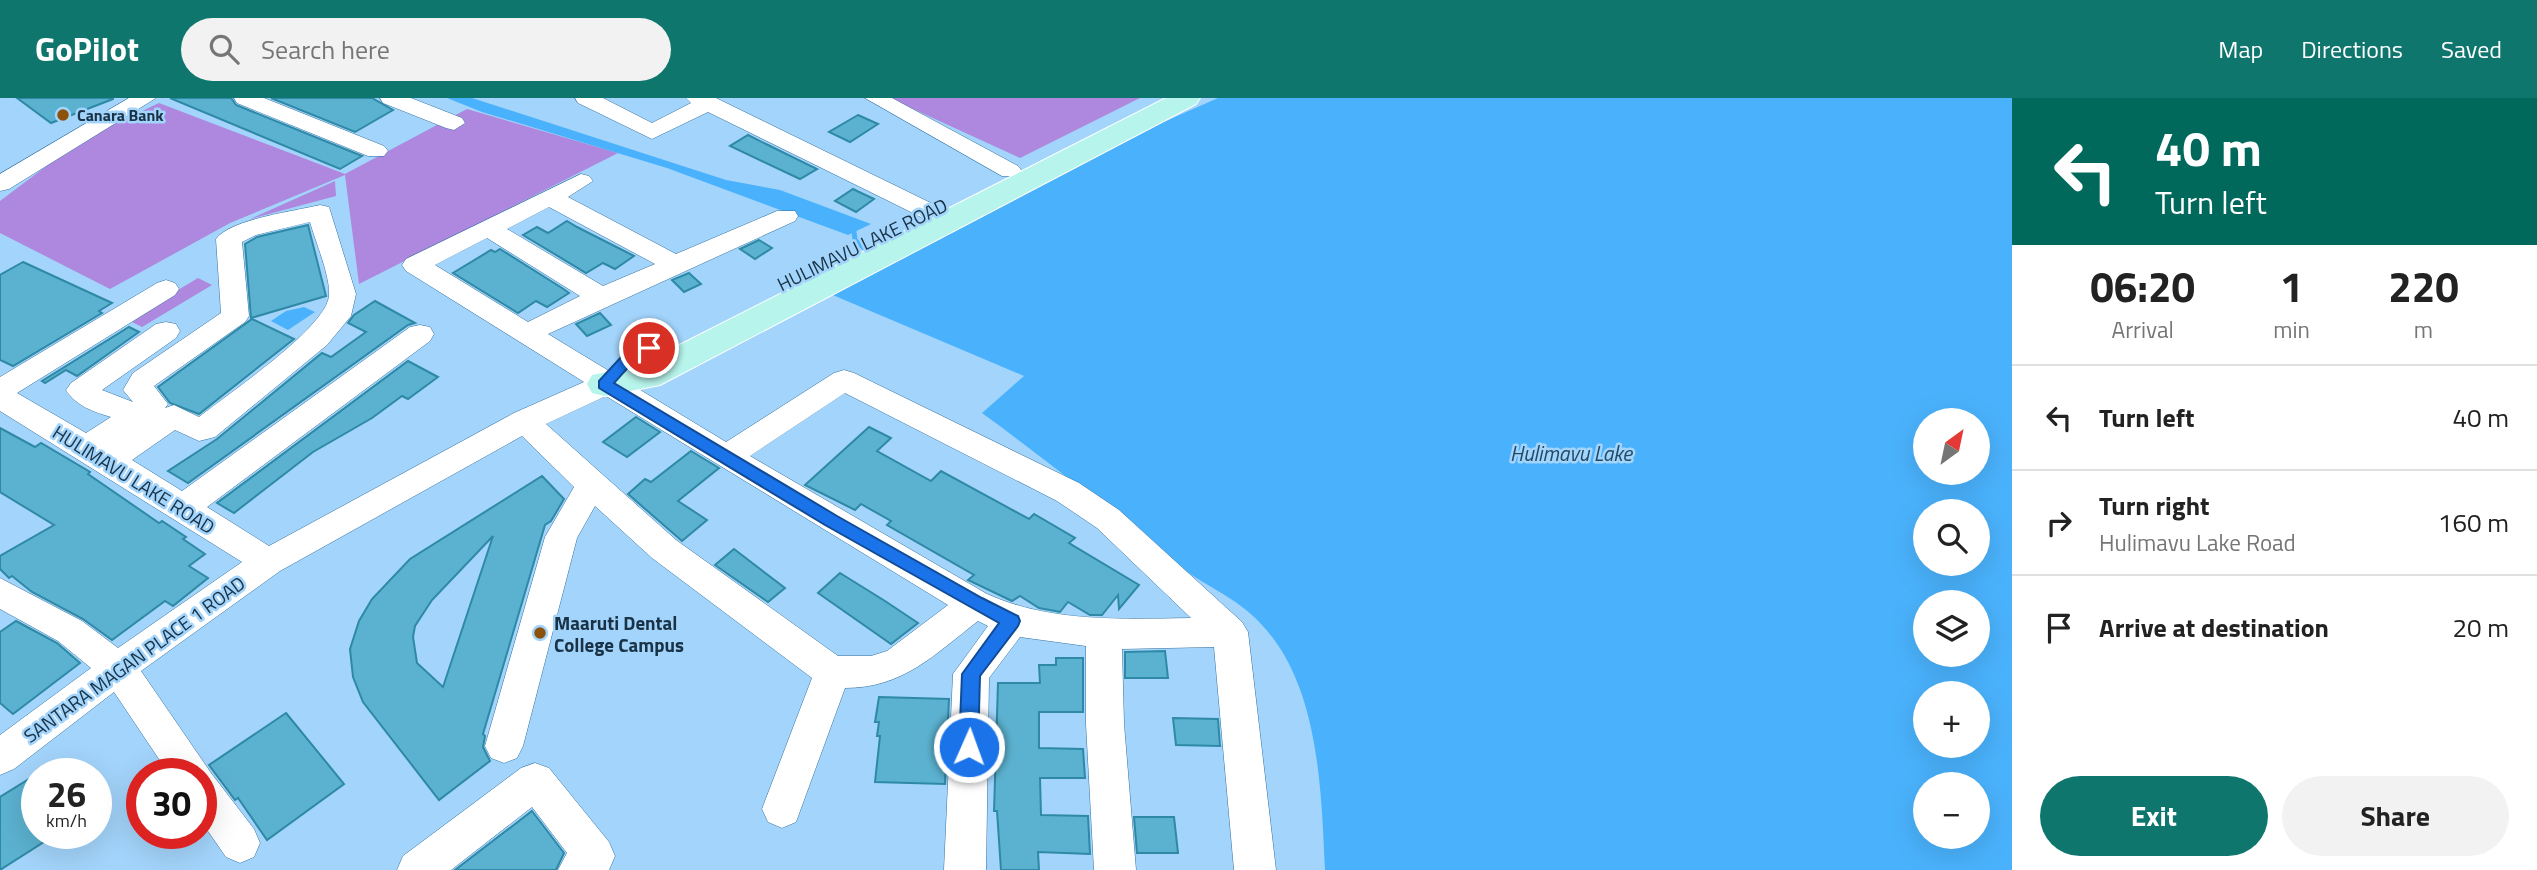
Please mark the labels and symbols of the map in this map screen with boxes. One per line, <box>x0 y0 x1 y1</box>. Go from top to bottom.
place label: Canara Bank <box>77 103 164 127</box>
marker: Canara Bank <box>55 107 71 123</box>
street label: HULIMAVU LAKE ROAD <box>772 190 952 298</box>
pin <box>619 318 679 378</box>
north arrow <box>1913 408 1990 485</box>
street label: HULIMAVU LAKE ROAD <box>47 417 221 541</box>
water label: Hulimavu Lake <box>1510 437 1633 469</box>
street label: SANTARA MAGAN PLACE 1 ROAD <box>17 569 251 749</box>
place label: Maaruti Dental College Campus <box>554 608 684 659</box>
marker: Maaruti Dental College Campus <box>532 625 548 641</box>
position arrow <box>932 710 1006 784</box>
speed limit sign: 30 <box>126 758 217 849</box>

